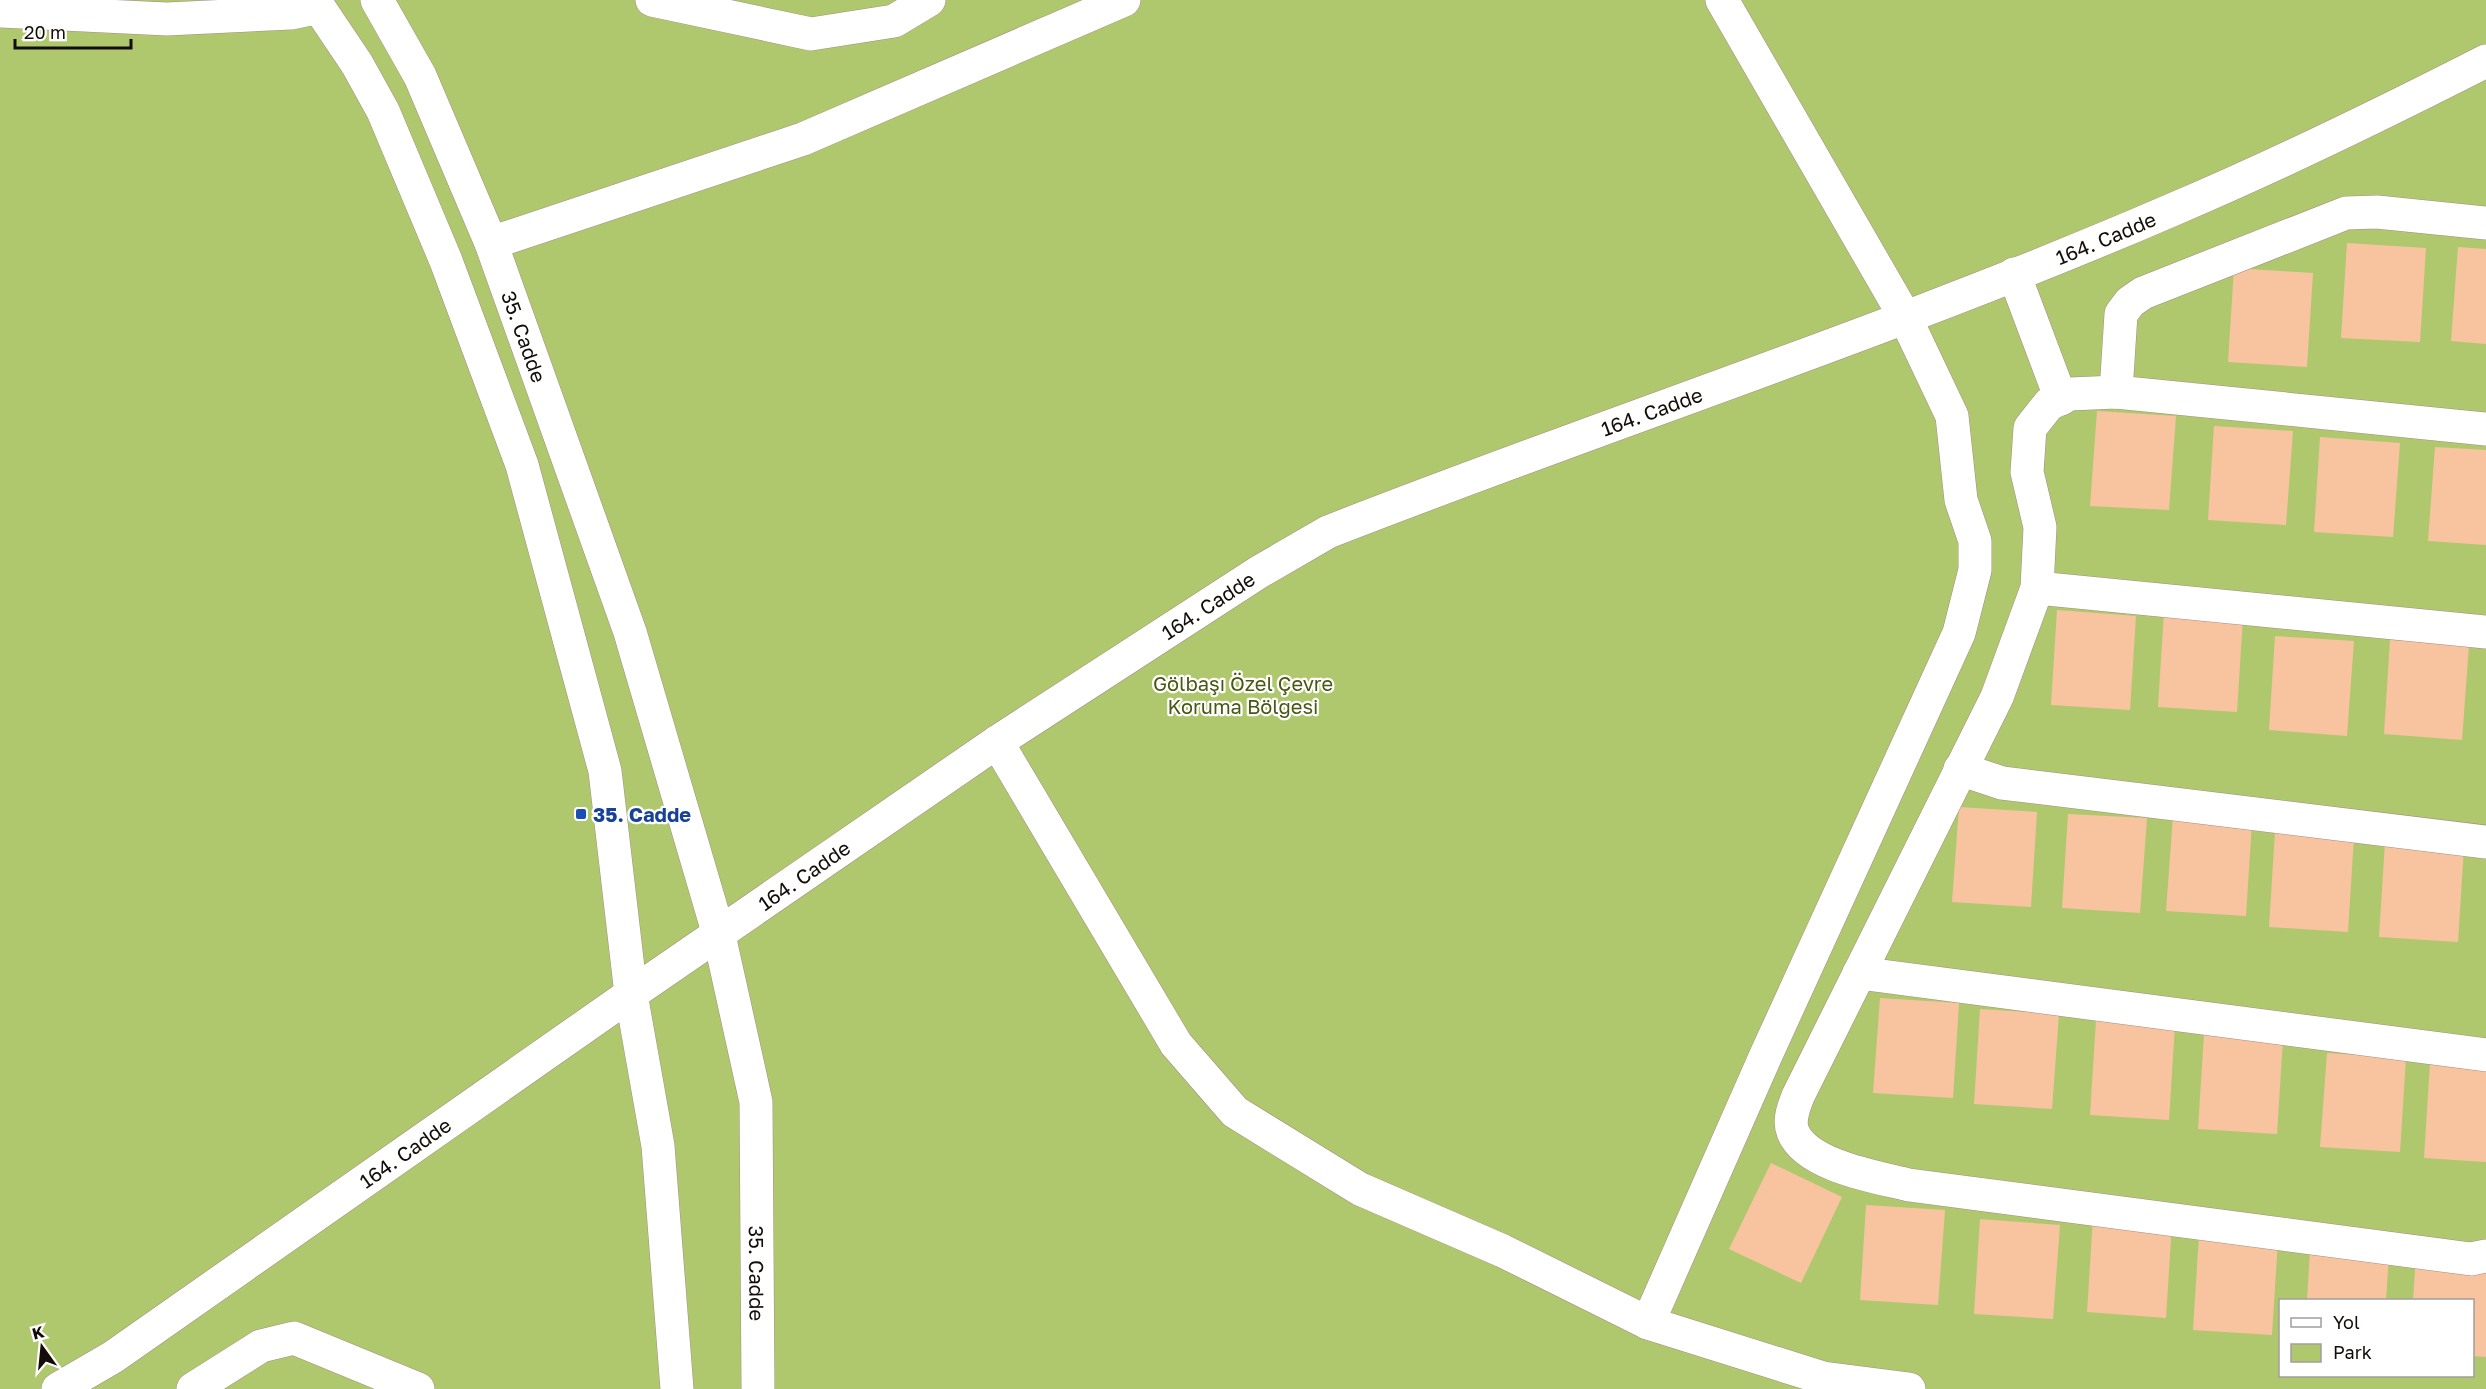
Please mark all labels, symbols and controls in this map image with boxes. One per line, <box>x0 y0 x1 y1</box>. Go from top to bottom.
scale bar <box>15 12 130 50</box>
text: 20 m <box>24 21 66 43</box>
street label: 164. Cadde <box>2052 206 2159 269</box>
street label: 35. Cadde <box>497 287 552 385</box>
street label: 164. Cadde <box>1598 382 1706 441</box>
street label: 164. Cadde <box>1157 566 1259 644</box>
park label: Gölbaşı Özel Çevre Koruma Bölgesi <box>1153 671 1333 718</box>
place label: 35. Cadde <box>593 802 691 826</box>
marker: 35. Cadde <box>574 807 588 821</box>
street label: 164. Cadde <box>753 835 854 915</box>
street label: 164. Cadde <box>354 1112 455 1193</box>
street label: 35. Cadde <box>745 1225 770 1321</box>
legend <box>2279 1299 2474 1377</box>
text: Yol <box>2333 1311 2360 1333</box>
north arrow <box>12 1317 72 1377</box>
text: K <box>30 1321 47 1344</box>
text: Park <box>2333 1341 2372 1363</box>

